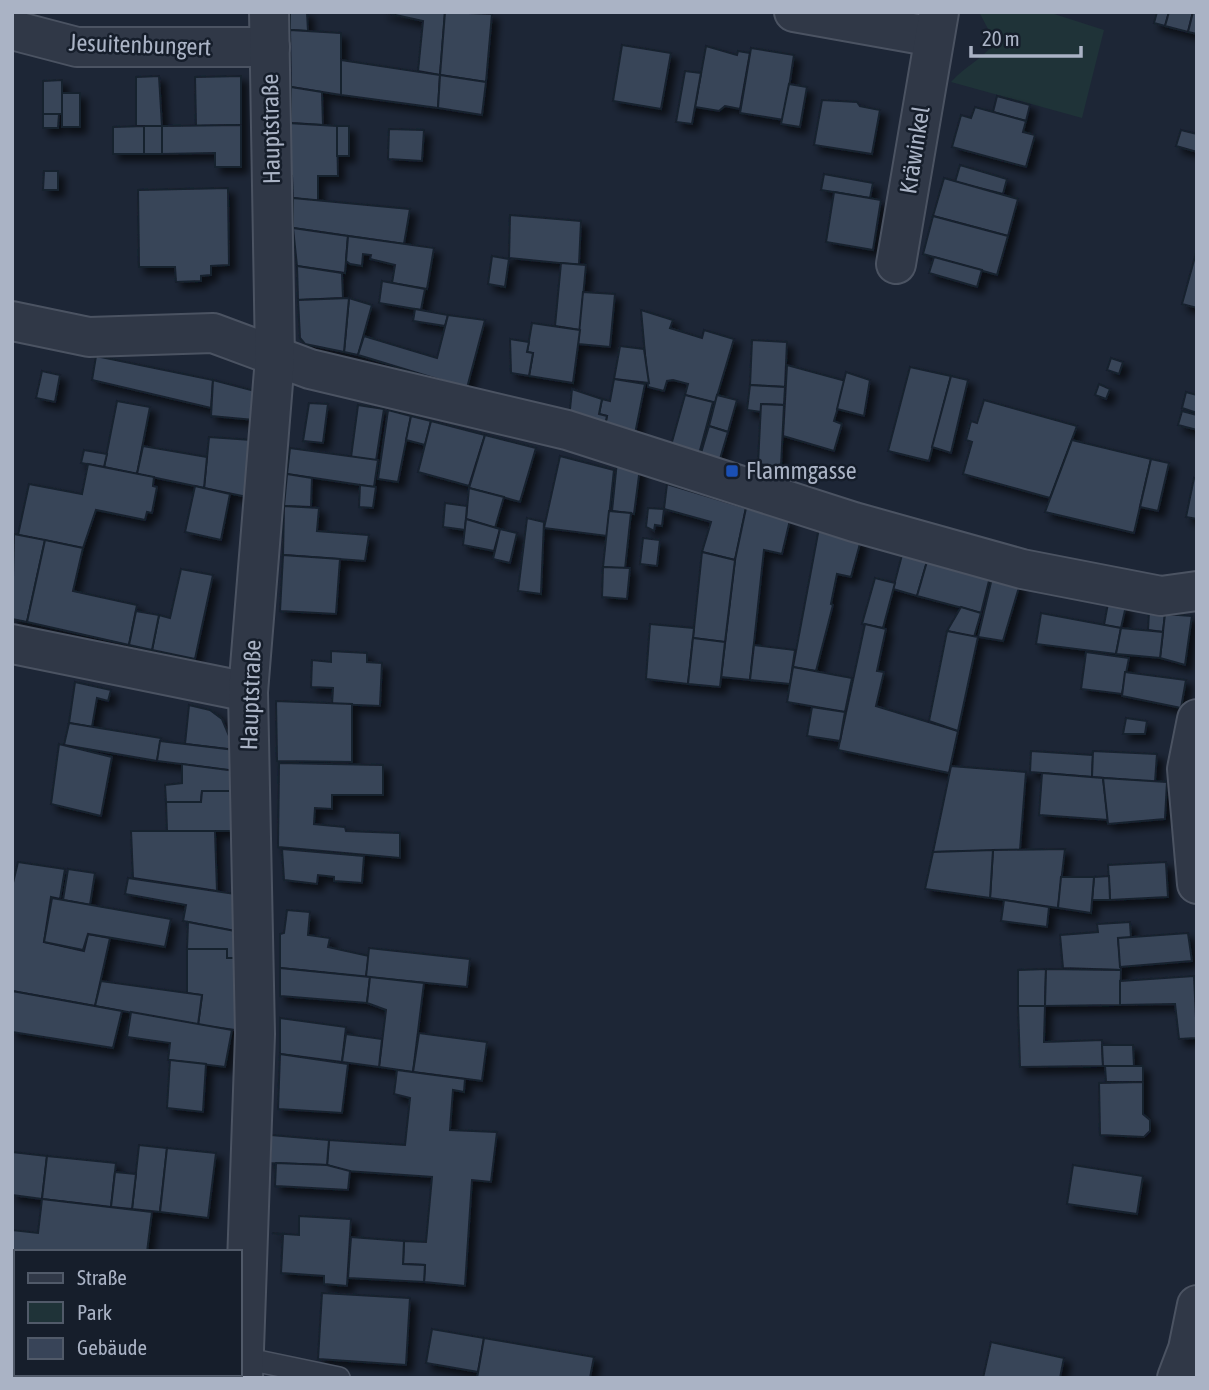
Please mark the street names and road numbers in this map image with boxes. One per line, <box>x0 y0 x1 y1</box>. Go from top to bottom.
street label: Jesuitenbungert <box>68 29 212 60</box>
street label: Hauptstraße <box>256 74 285 184</box>
street label: Kräwinkel <box>894 104 935 196</box>
street label: Hauptstraße <box>235 639 266 751</box>

